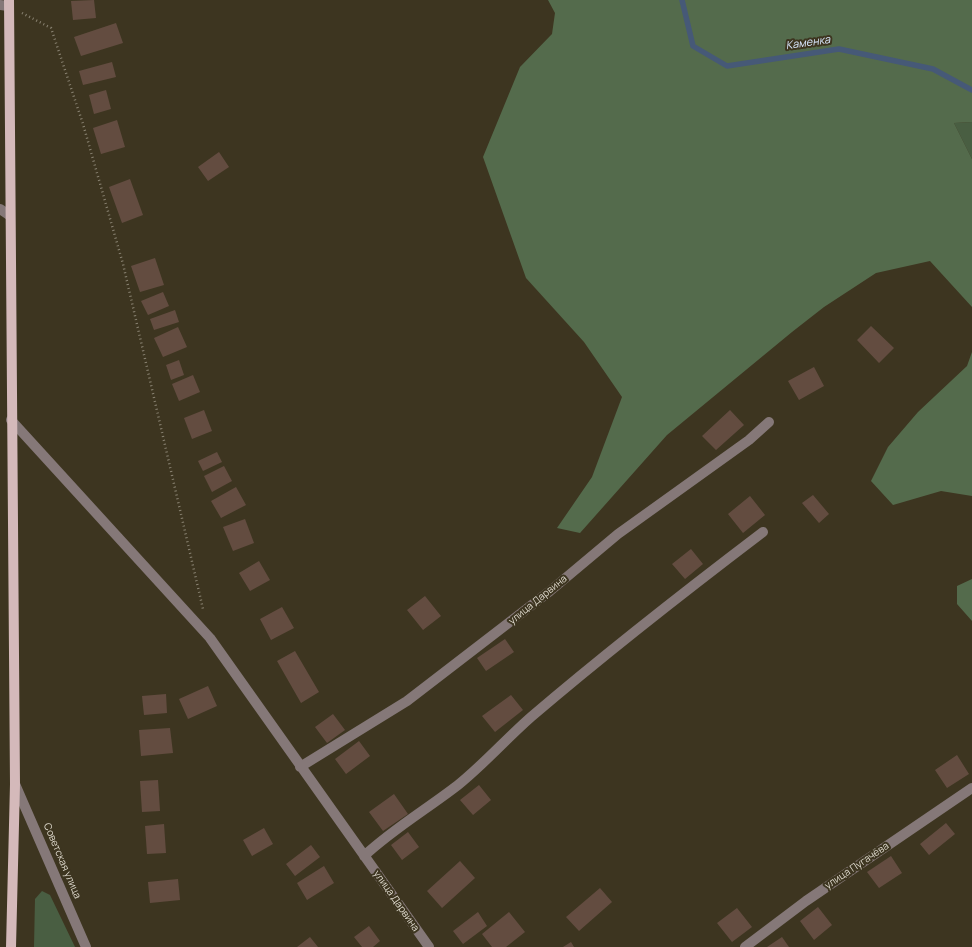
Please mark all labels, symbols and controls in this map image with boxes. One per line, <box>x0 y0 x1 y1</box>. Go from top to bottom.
water label: Каменка <box>785 33 831 53</box>
street label: улица Дарвина <box>506 573 570 627</box>
street label: Советская улица <box>41 821 83 901</box>
street label: улица Пугачёва <box>823 840 891 892</box>
street label: улица Дарвина <box>371 868 421 934</box>

